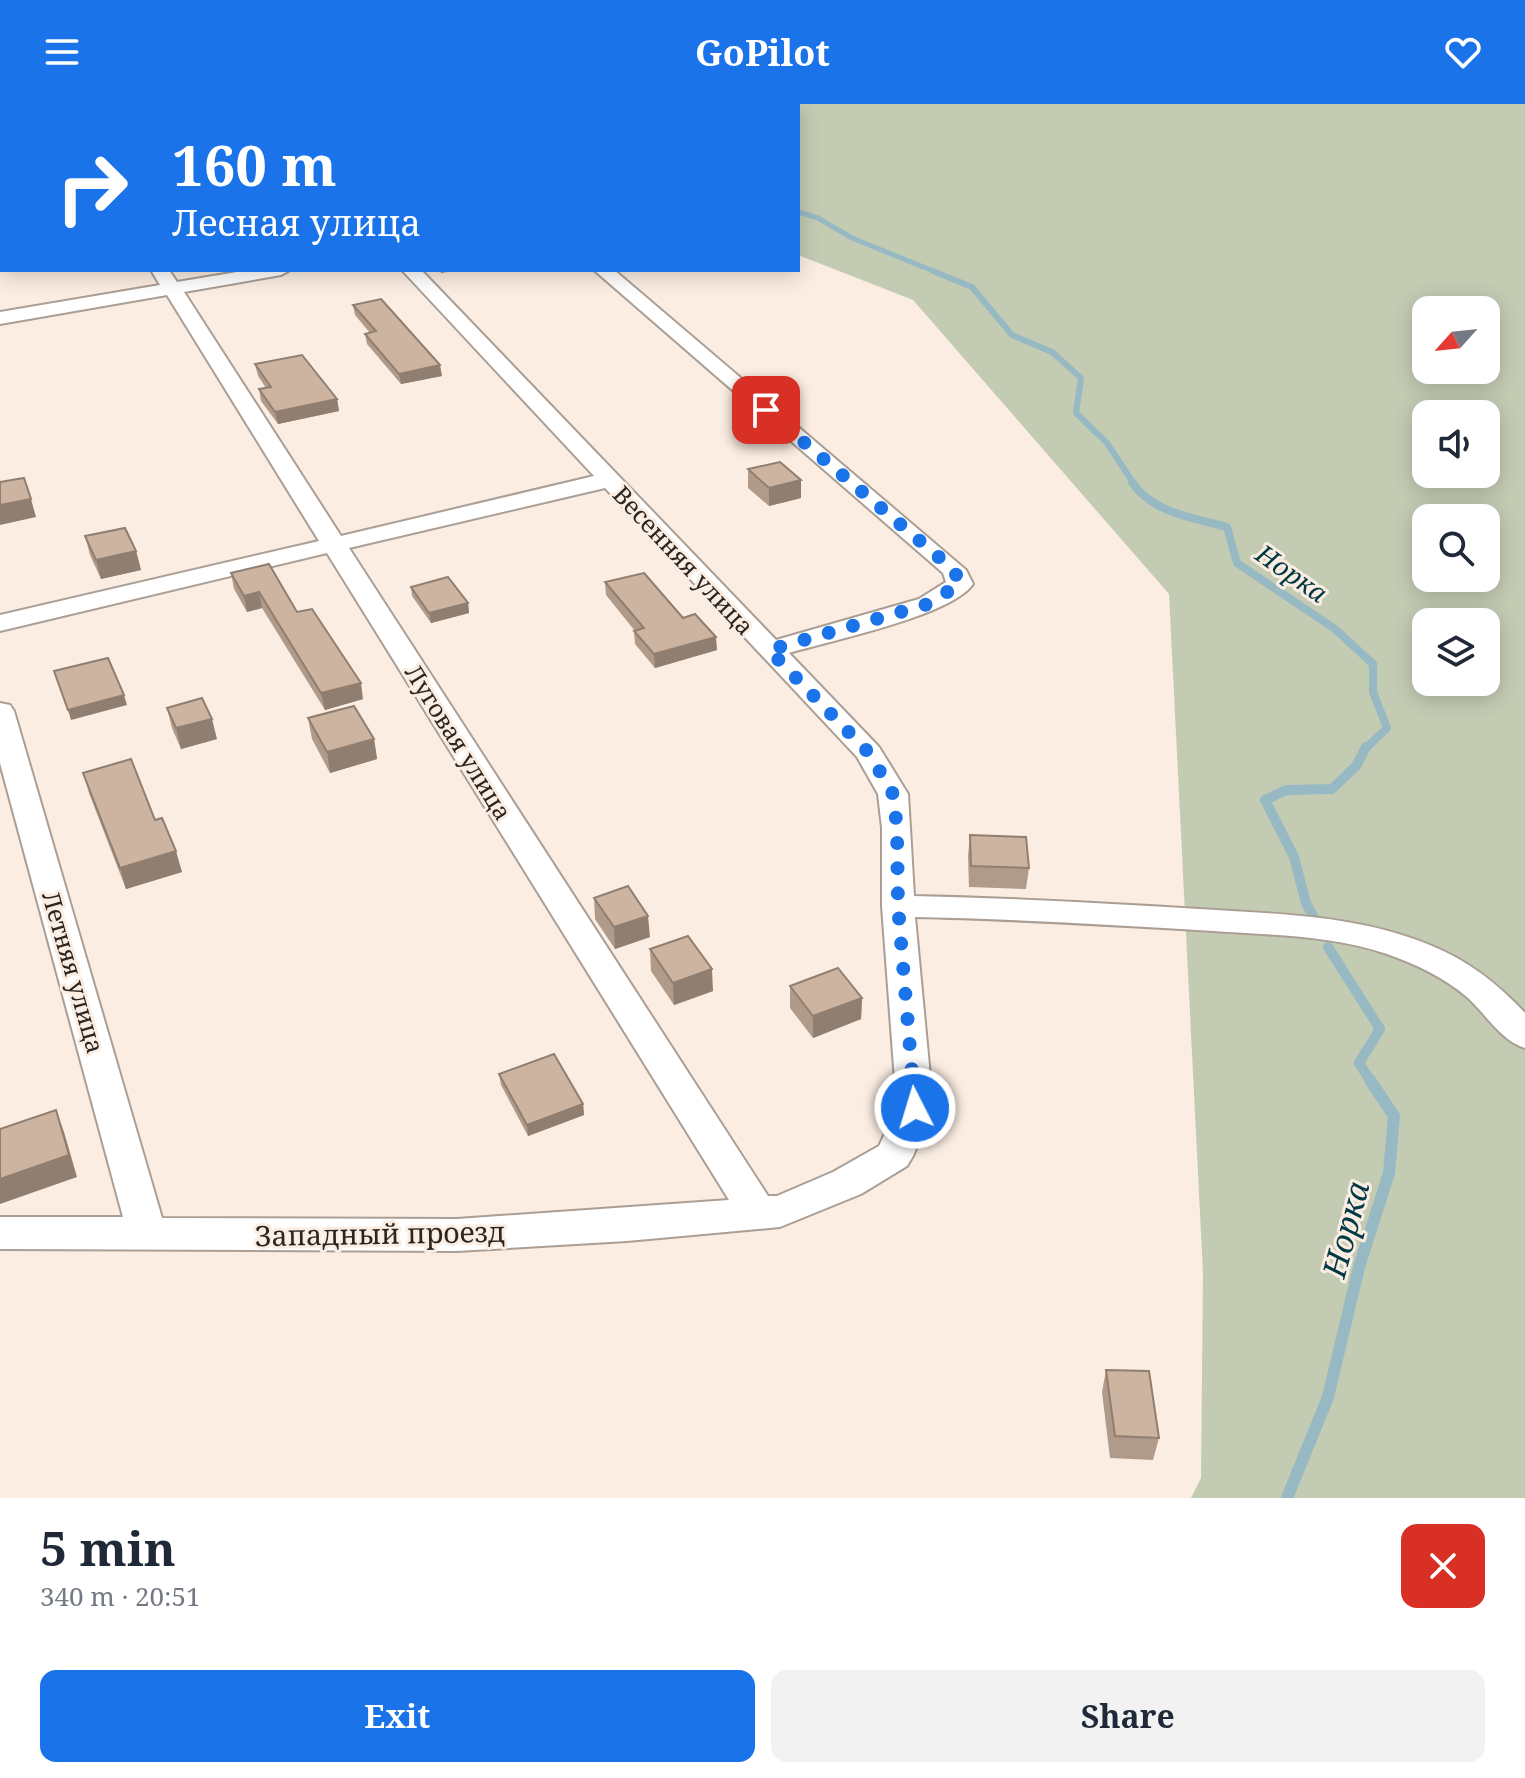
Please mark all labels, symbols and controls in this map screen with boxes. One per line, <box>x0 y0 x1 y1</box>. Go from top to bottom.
text: GoPilot <box>695 28 830 77</box>
icon: menu <box>40 30 84 74</box>
icon: heart <box>1441 30 1485 74</box>
text: 160 m <box>172 126 337 202</box>
icon: right <box>40 136 144 240</box>
text: Лесная улица <box>172 198 421 247</box>
north arrow <box>1412 296 1500 384</box>
map controls <box>1412 296 1500 696</box>
pin <box>732 376 800 444</box>
icon: arrive <box>744 388 788 432</box>
button: sound <box>1412 400 1500 488</box>
street label: Весенняя улица <box>606 478 762 642</box>
button: search <box>1412 504 1500 592</box>
water label: Норка <box>1248 535 1335 611</box>
button: layers <box>1412 608 1500 696</box>
street label: Луговая улица <box>398 658 520 826</box>
street label: Летняя улица <box>35 887 113 1057</box>
position arrow <box>873 1066 957 1150</box>
water label: Норка <box>1311 1176 1378 1283</box>
street label: Западный проезд <box>255 1212 505 1254</box>
text: 5 min <box>40 1515 176 1580</box>
button: close <box>1401 1524 1485 1608</box>
text: 340 m · 20:51 <box>40 1578 201 1614</box>
button: Exit <box>40 1670 755 1762</box>
button: Share <box>771 1670 1485 1762</box>

